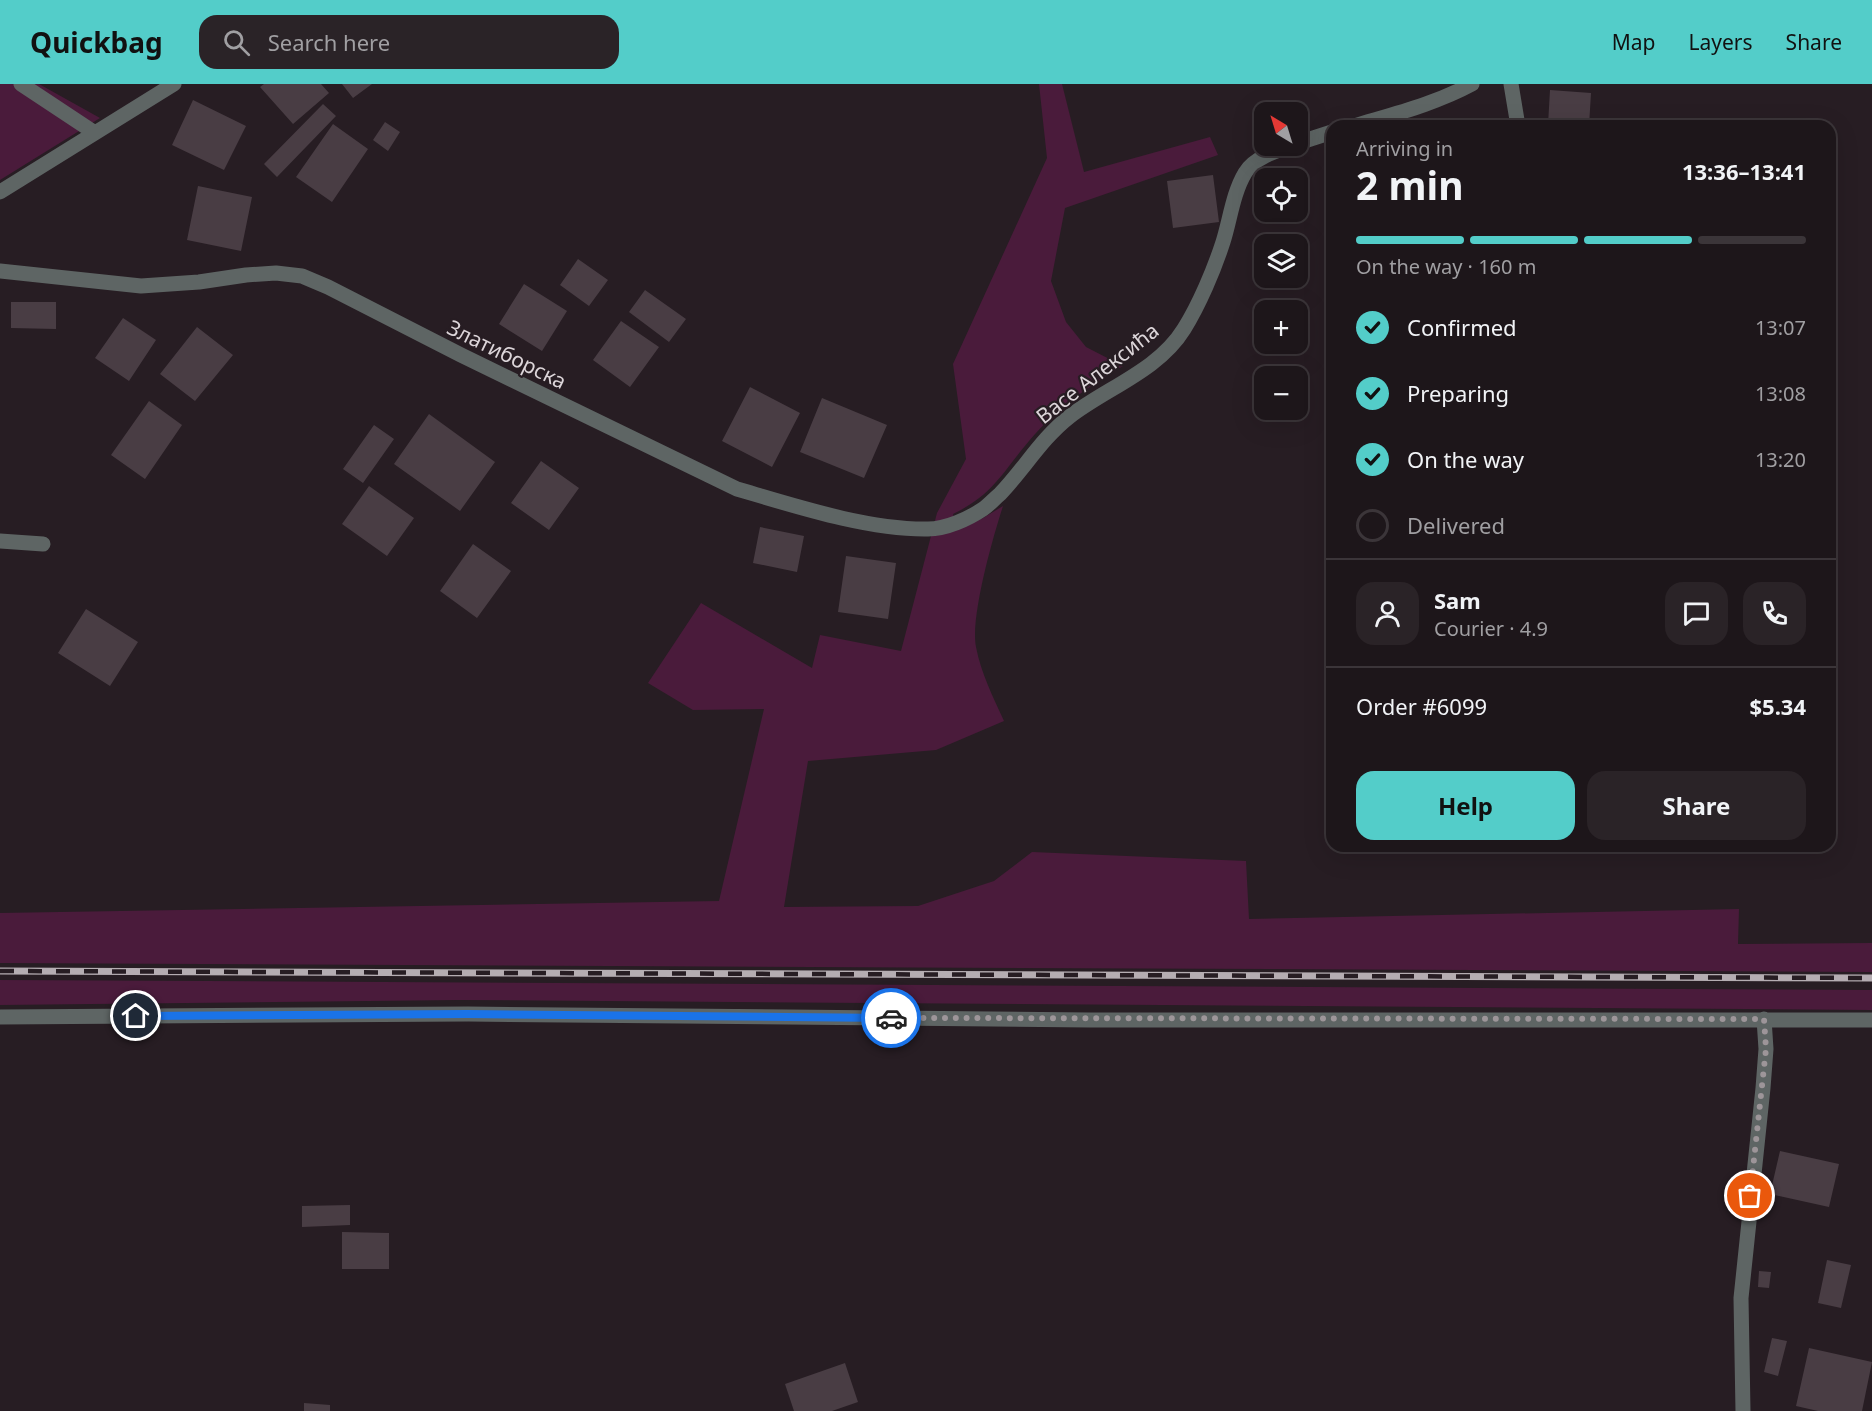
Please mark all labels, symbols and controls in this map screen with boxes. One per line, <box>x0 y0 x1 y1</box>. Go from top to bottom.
search box <box>199 15 619 69</box>
text: Quickbag <box>30 23 163 61</box>
icon: search <box>220 26 253 59</box>
text: Search here <box>268 27 390 57</box>
text: Map <box>1612 28 1656 56</box>
text: Layers <box>1689 28 1753 56</box>
text: Share <box>1786 28 1842 56</box>
north arrow <box>1254 102 1308 156</box>
map controls <box>1254 102 1308 420</box>
text: Arriving in <box>1356 135 1453 162</box>
text: 13:36–13:41 <box>1682 156 1806 186</box>
text: 2 min <box>1356 158 1463 211</box>
button: locate <box>1254 168 1308 222</box>
button: layers <box>1254 234 1308 288</box>
text: On the way · 160 m <box>1356 253 1536 280</box>
button: + <box>1254 300 1308 354</box>
icon: check <box>1356 311 1389 344</box>
text: Confirmed <box>1407 312 1517 342</box>
street label: Златиборска <box>443 313 571 395</box>
text: 13:07 <box>1755 314 1806 341</box>
street label: Васе Алексића <box>1030 316 1164 430</box>
button: − <box>1254 366 1308 420</box>
icon: check <box>1356 377 1389 410</box>
text: Preparing <box>1407 378 1509 408</box>
text: 13:08 <box>1755 380 1806 407</box>
icon: check <box>1356 443 1389 476</box>
text: On the way <box>1407 444 1524 474</box>
text: 13:20 <box>1755 446 1806 473</box>
text: Delivered <box>1407 510 1505 540</box>
button: person <box>1356 582 1419 645</box>
button: chat <box>1665 582 1728 645</box>
button: phone <box>1743 582 1806 645</box>
text: Sam <box>1434 585 1481 615</box>
text: Courier · 4.9 <box>1434 615 1548 642</box>
text: Order #6099 <box>1356 691 1487 721</box>
text: $5.34 <box>1749 691 1806 721</box>
button: Help <box>1356 771 1575 840</box>
button: Share <box>1587 771 1806 840</box>
courier <box>861 988 921 1048</box>
pin <box>110 990 161 1041</box>
icon: home <box>119 999 152 1032</box>
icon: car <box>875 1002 908 1035</box>
pin <box>1724 1170 1775 1221</box>
icon: bag <box>1733 1179 1766 1212</box>

